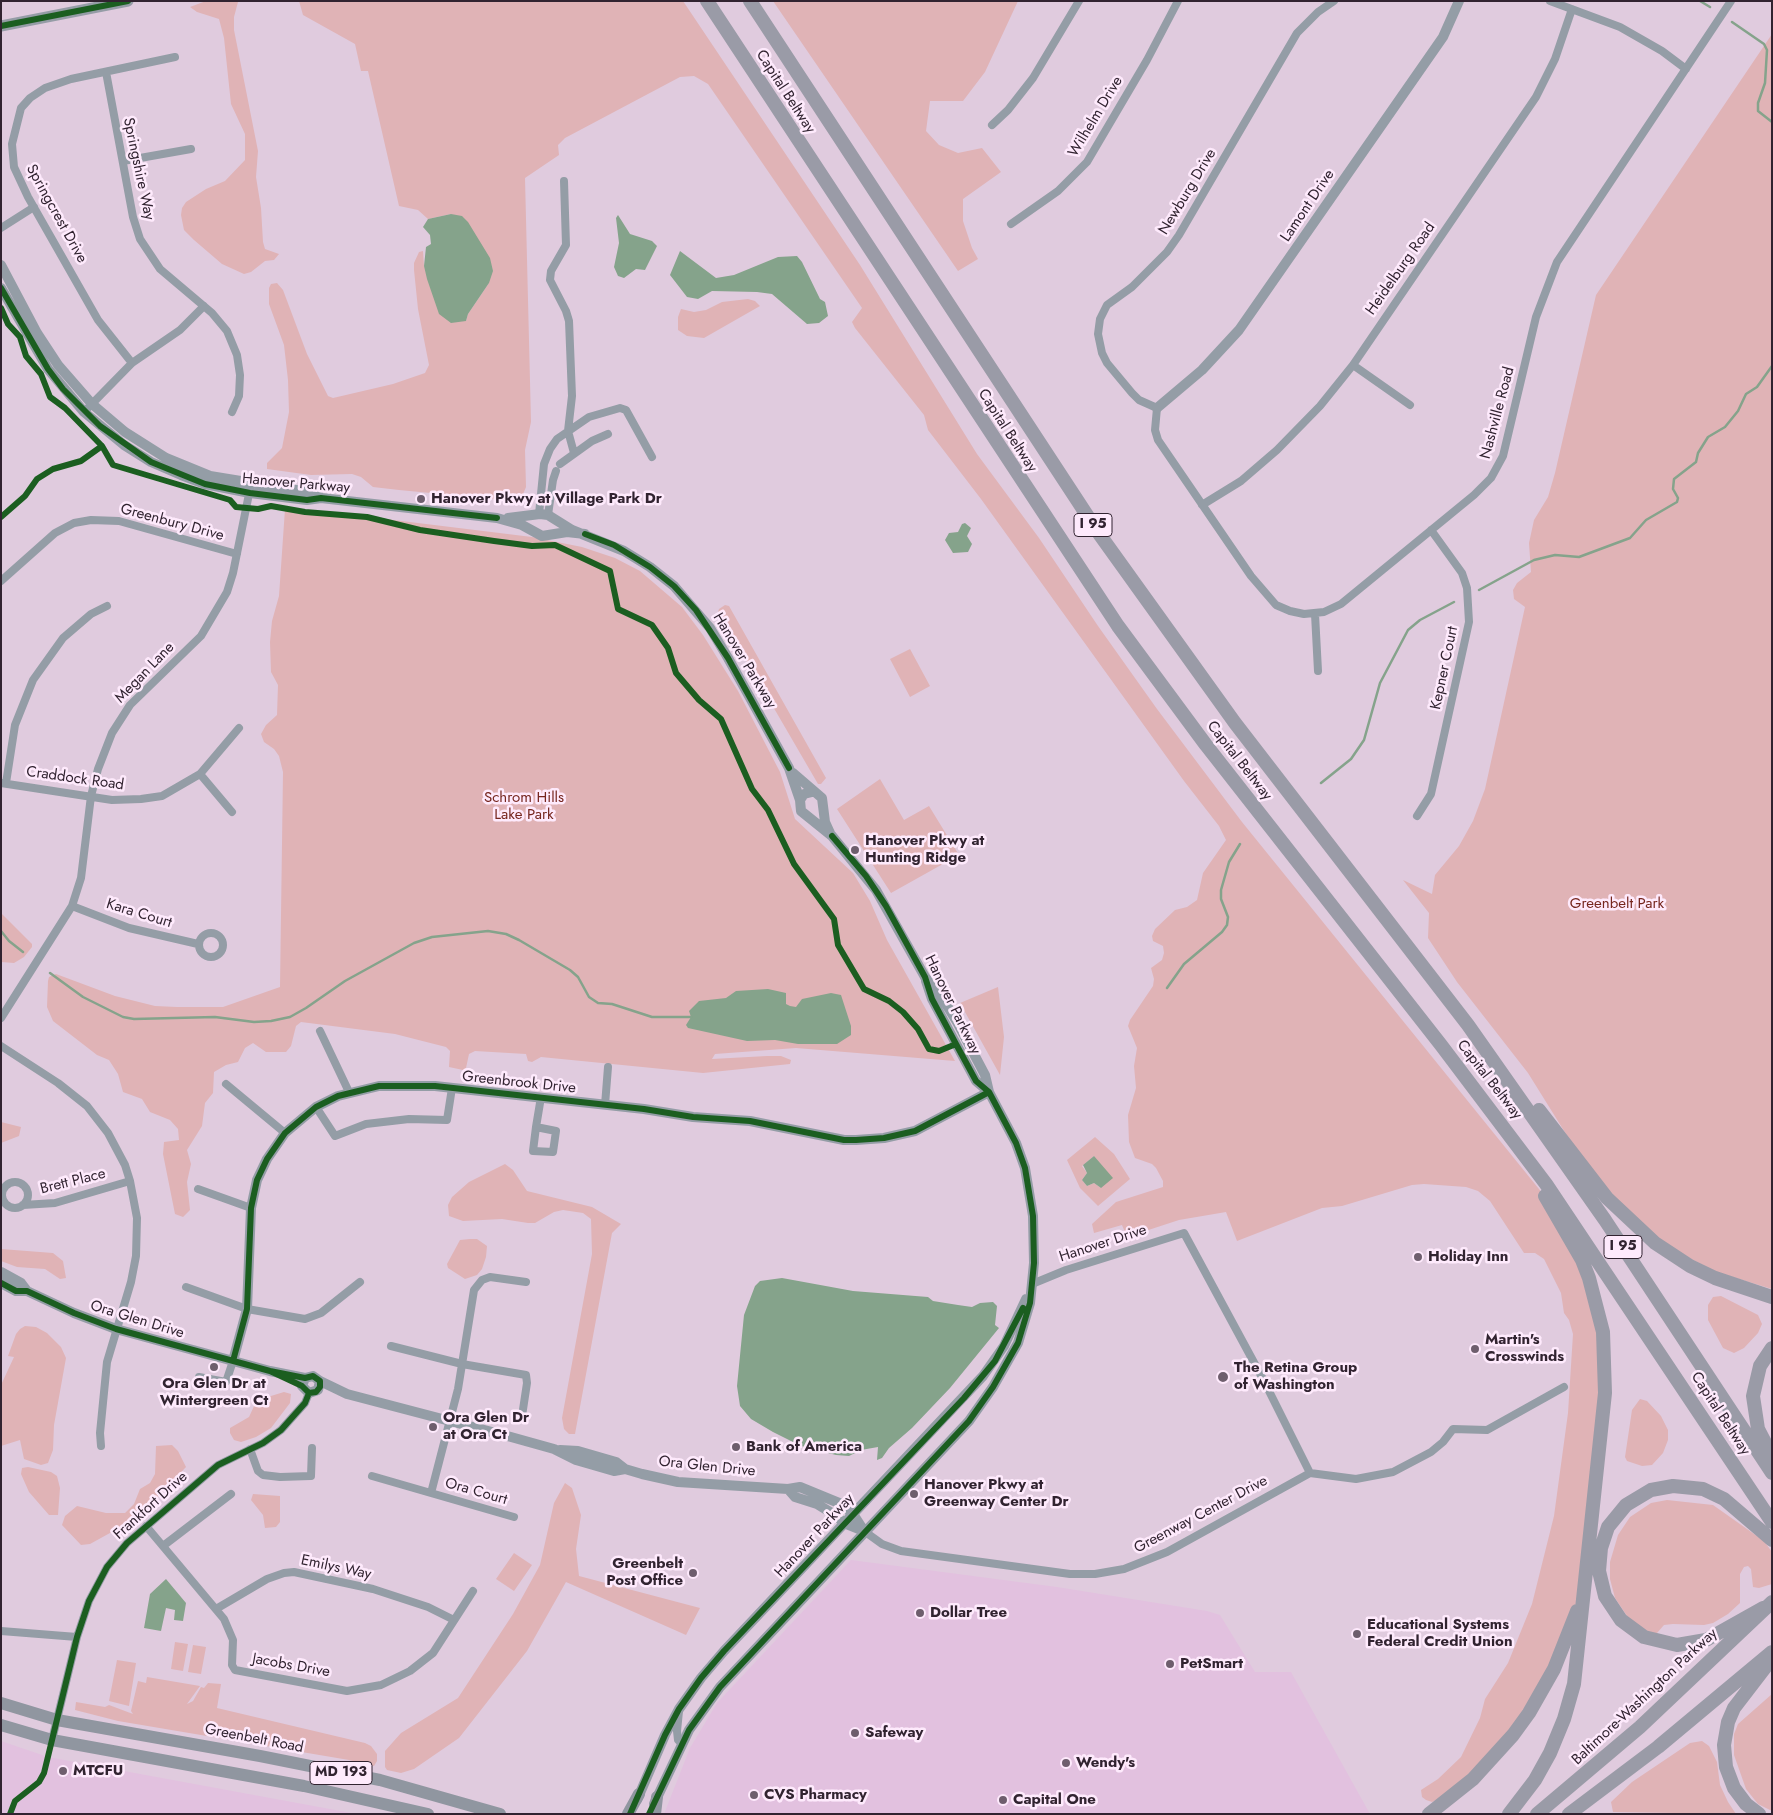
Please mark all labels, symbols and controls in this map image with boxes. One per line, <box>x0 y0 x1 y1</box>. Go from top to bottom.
street label: Capital Beltway <box>751 47 819 137</box>
street label: Wilhelm Drive <box>1065 73 1127 161</box>
street label: Springshire Way <box>118 116 158 222</box>
street label: Newburg Drive <box>1155 146 1221 238</box>
street label: Springcrest Drive <box>22 162 90 266</box>
street label: Lamont Drive <box>1277 166 1339 246</box>
street label: Heidelburg Road <box>1362 219 1440 319</box>
street label: Nashville Road <box>1477 365 1519 461</box>
street label: Capital Beltway <box>973 386 1041 476</box>
street label: Hanover Parkway <box>241 470 351 498</box>
place label: Hanover Pkwy at Village Park Dr <box>431 490 662 508</box>
marker: Hanover Pkwy at Village Park Dr <box>415 493 427 505</box>
street label: Greenbury Drive <box>118 501 226 545</box>
road number: I 95 <box>1074 514 1112 536</box>
street label: Hanover Parkway <box>708 610 780 712</box>
street label: Kepner Court <box>1427 625 1463 711</box>
street label: Megan Lane <box>112 639 178 707</box>
street label: Capital Beltway <box>1202 718 1276 804</box>
street label: Craddock Road <box>25 763 125 795</box>
park label: Schrom Hills Lake Park <box>484 789 564 824</box>
place label: Hanover Pkwy at Hunting Ridge <box>865 832 984 867</box>
marker: Hanover Pkwy at Hunting Ridge <box>849 844 861 856</box>
park label: Greenbelt Park <box>1570 895 1664 913</box>
street label: Kara Court <box>104 896 174 932</box>
street label: Hanover Parkway <box>920 952 984 1058</box>
street label: Capital Beltway <box>1452 1037 1526 1123</box>
street label: Greenbrook Drive <box>461 1068 577 1098</box>
street label: Brett Place <box>39 1165 107 1199</box>
street label: Hanover Drive <box>1057 1221 1149 1267</box>
road number: I 95 <box>1604 1236 1642 1258</box>
place label: Holiday Inn <box>1428 1248 1508 1266</box>
marker: Holiday Inn <box>1412 1251 1424 1263</box>
street label: Ora Glen Drive <box>88 1297 186 1343</box>
place label: Martin's Crosswinds <box>1485 1331 1564 1366</box>
marker: Martin's Crosswinds <box>1469 1343 1481 1355</box>
place label: The Retina Group of Washington <box>1234 1359 1357 1394</box>
marker: Ora Glen Dr at Wintergreen Ct <box>208 1361 220 1373</box>
street label: Capital Beltway <box>1686 1369 1754 1459</box>
marker: The Retina Group of Washington <box>1216 1370 1230 1384</box>
place label: Ora Glen Dr at Wintergreen Ct <box>160 1375 268 1410</box>
place label: Ora Glen Dr at Ora Ct <box>443 1409 529 1444</box>
marker: Ora Glen Dr at Ora Ct <box>427 1421 439 1433</box>
place label: Bank of America <box>746 1438 862 1456</box>
marker: Bank of America <box>730 1441 742 1453</box>
street label: Ora Glen Drive <box>658 1453 756 1481</box>
street label: Frankfort Drive <box>110 1468 192 1544</box>
street label: Greenway Center Drive <box>1131 1472 1271 1558</box>
street label: Ora Court <box>443 1475 509 1509</box>
place label: Hanover Pkwy at Greenway Center Dr <box>924 1476 1069 1511</box>
marker: Hanover Pkwy at Greenway Center Dr <box>908 1488 920 1500</box>
street label: Hanover Parkway <box>771 1490 859 1582</box>
street label: Emilys Way <box>299 1552 373 1584</box>
place label: Greenbelt Post Office <box>606 1555 683 1590</box>
marker: Greenbelt Post Office <box>687 1567 699 1579</box>
place label: Dollar Tree <box>930 1604 1007 1622</box>
marker: Dollar Tree <box>914 1607 926 1619</box>
place label: Educational Systems Federal Credit Union <box>1367 1616 1513 1651</box>
street label: Baltimore-Washington Parkway <box>1569 1625 1721 1769</box>
marker: Educational Systems Federal Credit Union <box>1351 1628 1363 1640</box>
street label: Jacobs Drive <box>251 1650 331 1682</box>
place label: PetSmart <box>1180 1655 1243 1673</box>
marker: PetSmart <box>1164 1658 1176 1670</box>
street label: Greenbelt Road <box>203 1721 305 1757</box>
place label: Safeway <box>865 1724 923 1742</box>
marker: Safeway <box>849 1727 861 1739</box>
place label: Wendy's <box>1076 1754 1135 1772</box>
marker: Wendy's <box>1060 1757 1072 1769</box>
place label: MTCFU <box>73 1762 123 1780</box>
road number: MD 193 <box>310 1762 372 1785</box>
marker: MTCFU <box>57 1765 69 1777</box>
place label: CVS Pharmacy <box>764 1786 867 1804</box>
marker: CVS Pharmacy <box>748 1789 760 1801</box>
place label: Capital One <box>1013 1791 1096 1809</box>
marker: Capital One <box>997 1794 1009 1806</box>

